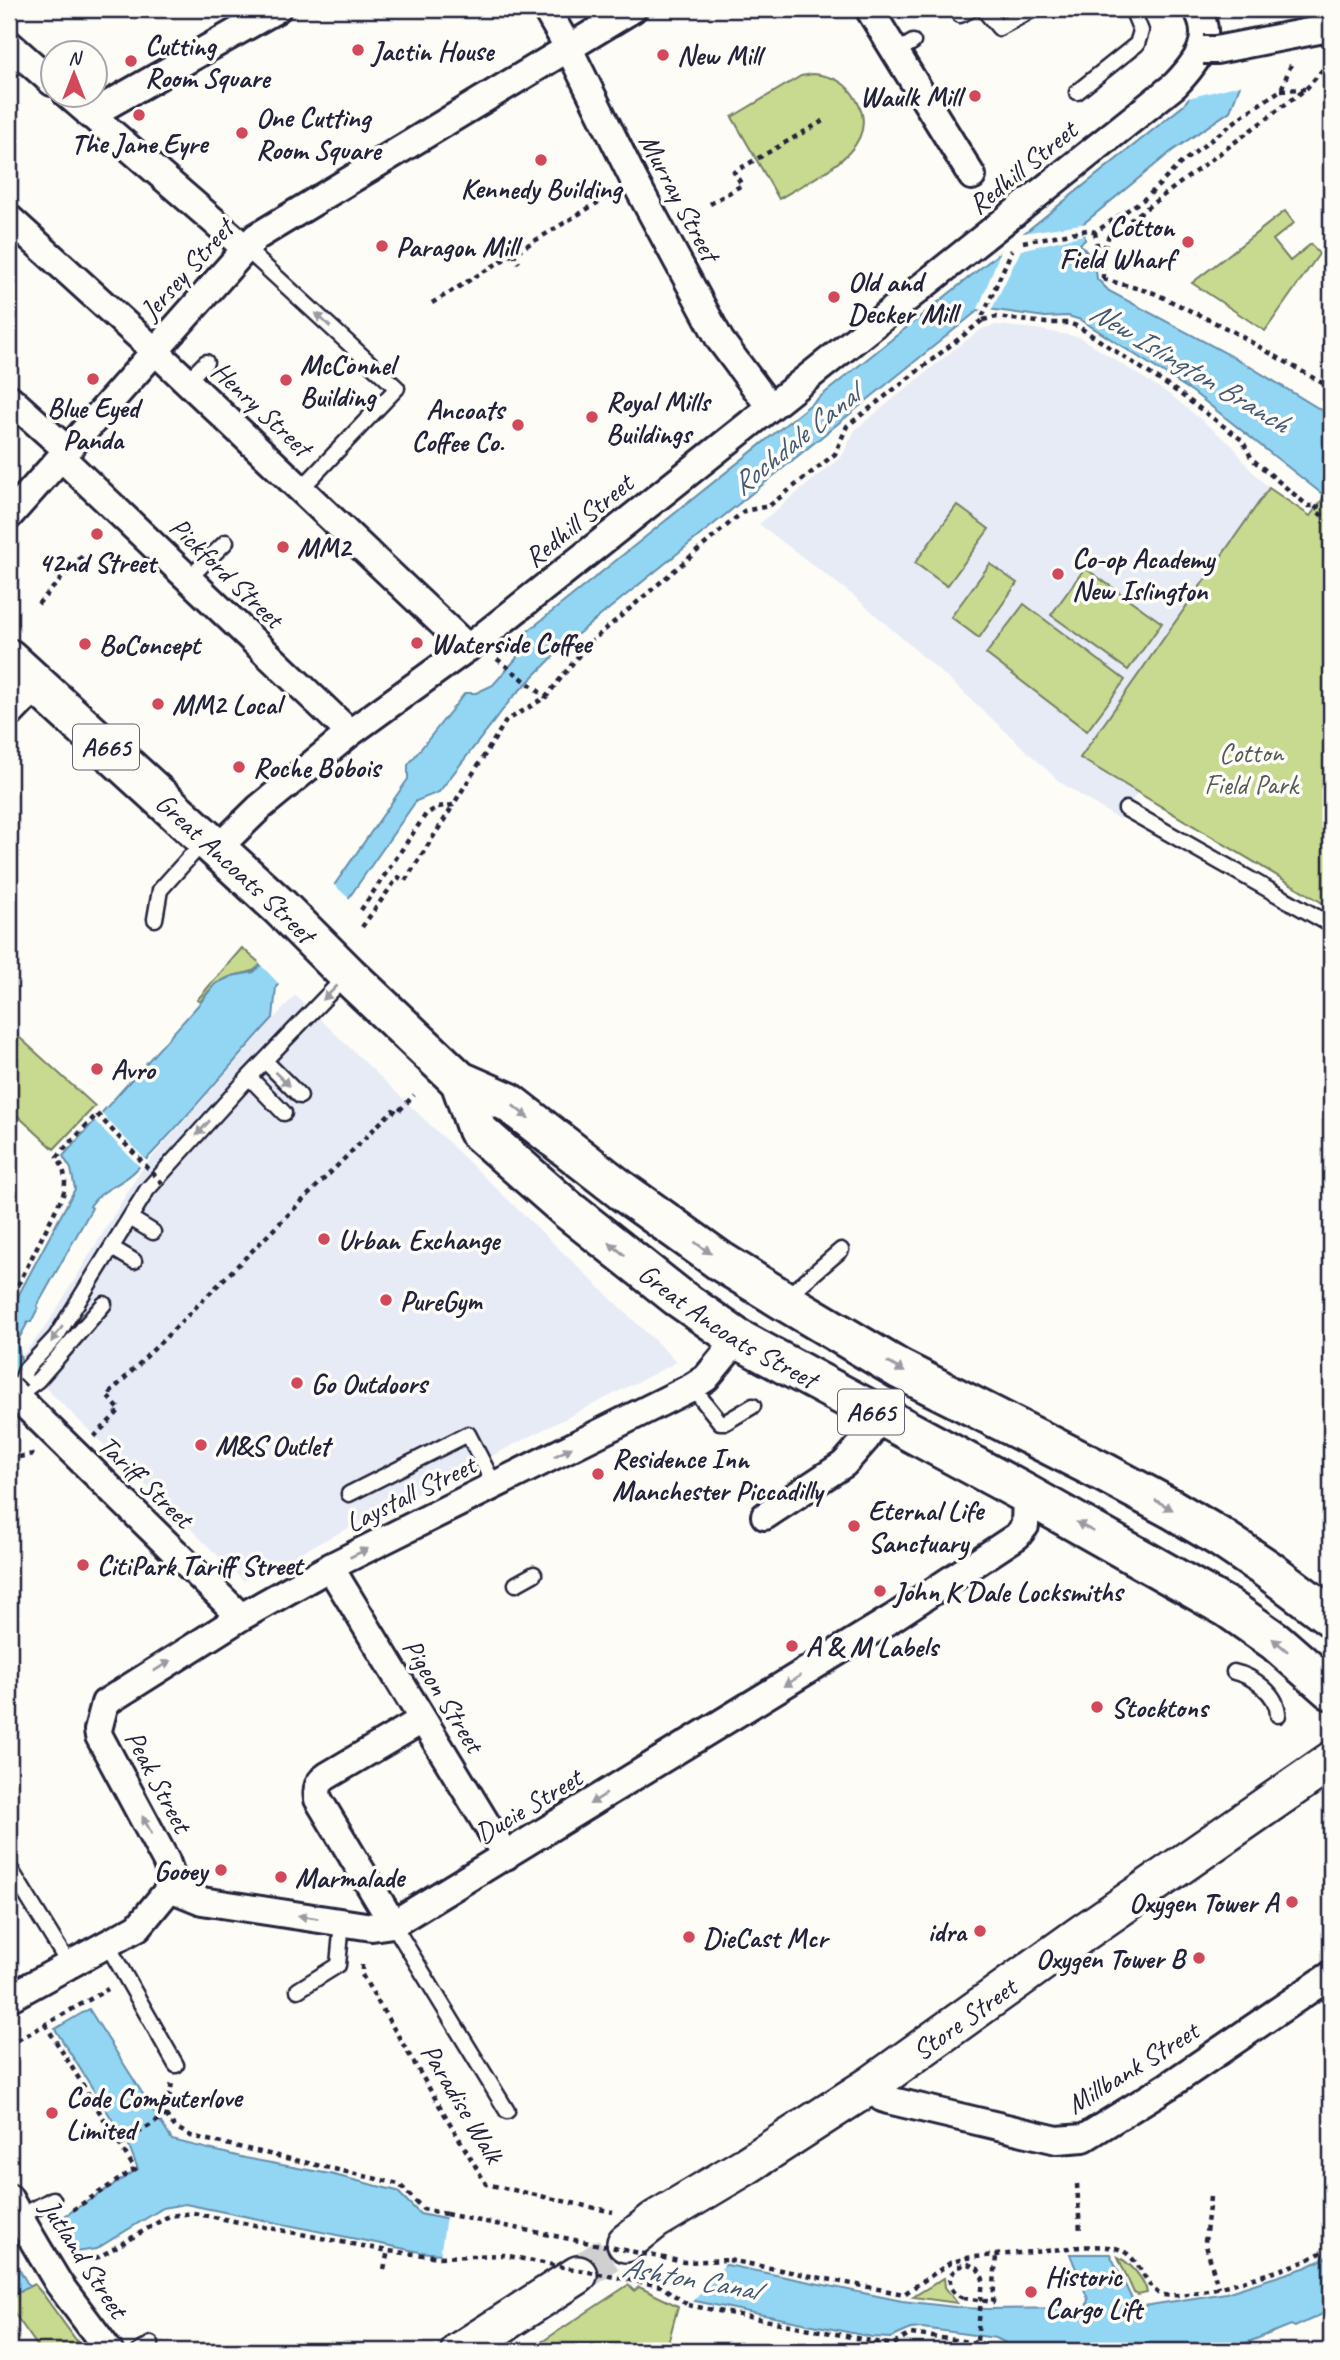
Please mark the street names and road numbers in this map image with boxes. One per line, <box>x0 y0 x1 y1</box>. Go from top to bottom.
street label: Redhill Street <box>961 111 1086 222</box>
street label: Murray Street <box>631 128 729 270</box>
street label: Jersey Street <box>131 209 243 328</box>
street label: Henry Street <box>204 353 322 466</box>
street label: Redhill Street <box>517 464 642 575</box>
street label: Pickford Street <box>162 509 293 637</box>
road number: A665 <box>73 724 139 769</box>
street label: Great Ancoats Street <box>148 785 325 953</box>
street label: Great Ancoats Street <box>632 1256 826 1398</box>
road number: A665 <box>838 1390 904 1434</box>
street label: Tariff Street <box>91 1427 203 1537</box>
street label: Laystall Street <box>340 1446 483 1540</box>
street label: Pigeon Street <box>395 1632 494 1761</box>
street label: Peak Street <box>117 1724 201 1841</box>
street label: Ducie Street <box>469 1759 590 1851</box>
street label: Store Street <box>905 1968 1025 2068</box>
street label: Millbank Street <box>1060 2012 1207 2122</box>
street label: Paradise Walk <box>413 2037 513 2171</box>
street label: Jutland Street <box>32 2191 137 2326</box>

